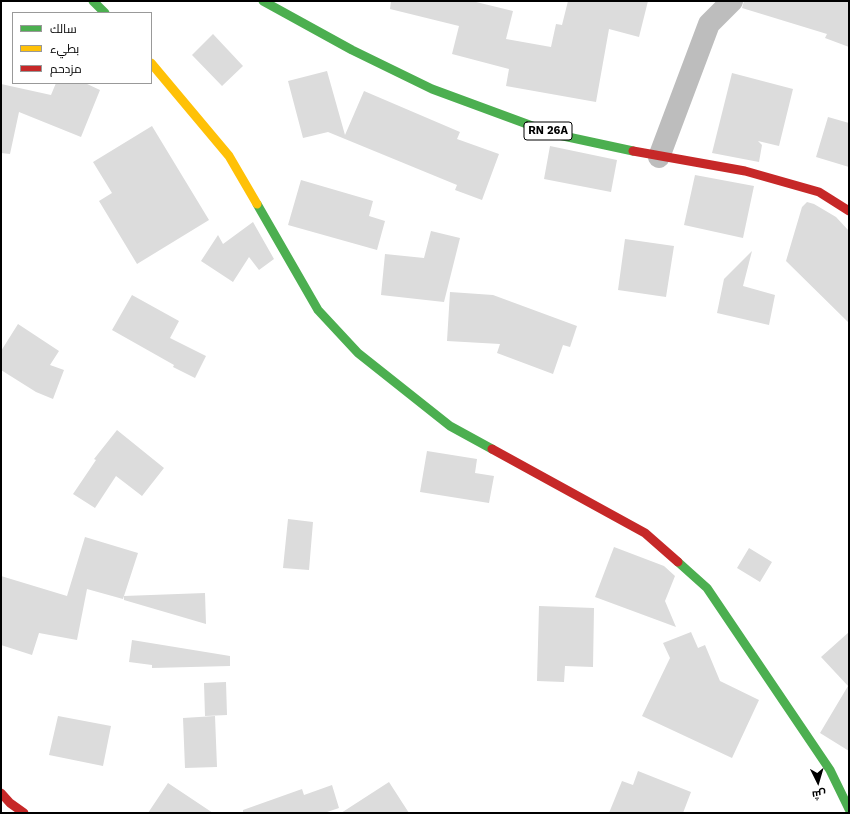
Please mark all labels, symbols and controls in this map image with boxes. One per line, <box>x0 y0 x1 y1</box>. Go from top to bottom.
legend <box>12 12 152 84</box>
text: سالك <box>50 22 77 36</box>
text: بطيء <box>50 42 79 56</box>
text: مزدحم <box>50 62 82 76</box>
road number: RN 26A <box>524 122 572 140</box>
north arrow <box>798 762 838 802</box>
text: ش <box>811 787 827 802</box>

